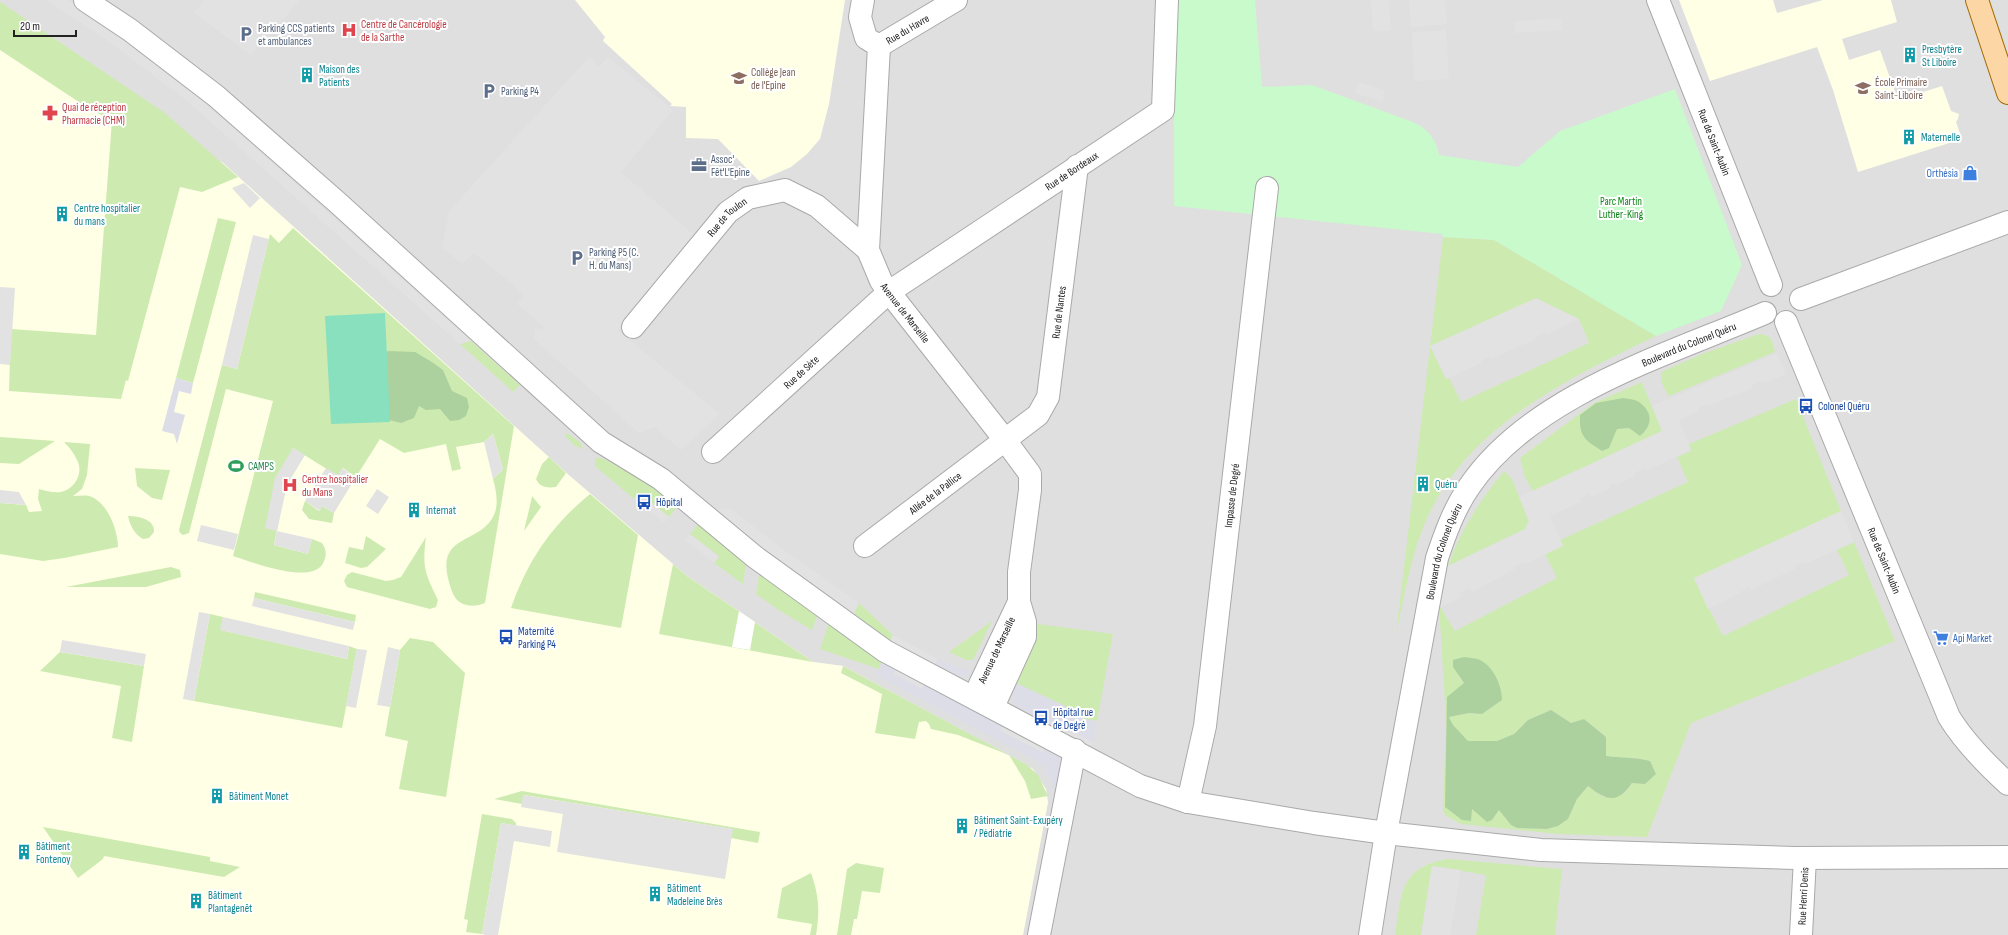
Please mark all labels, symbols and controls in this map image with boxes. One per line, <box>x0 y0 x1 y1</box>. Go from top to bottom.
street label: Rue du Havre <box>883 11 931 47</box>
scale bar <box>14 12 76 38</box>
place label: Centre de Cancérologie de la Sarthe <box>361 18 447 44</box>
text: 20 m <box>20 19 40 34</box>
hospital icon: Centre de Cancérologie de la Sarthe <box>340 21 358 39</box>
place label: Parking CCS patients et ambulances <box>258 22 335 48</box>
parking icon: Parking CCS patients et ambulances <box>237 25 255 43</box>
place label: Presbytère St Liboire <box>1922 43 1962 69</box>
building icon: Presbytère St Liboire <box>1901 46 1919 64</box>
place label: Maison des Patients <box>319 63 360 89</box>
building icon: Maison des Patients <box>298 66 316 84</box>
place label: Collège Jean de l'Epine <box>751 66 796 92</box>
school or university icon: Collège Jean de l'Epine <box>730 69 748 87</box>
place label: École Primaire Saint-Liboire <box>1875 76 1927 102</box>
school or university icon: École Primaire Saint-Liboire <box>1854 79 1872 97</box>
parking icon: Parking P4 <box>480 82 498 100</box>
place label: Parking P4 <box>501 85 539 98</box>
place label: Quai de réception Pharmacie (CHM) <box>62 101 127 127</box>
pharmacy icon: Quai de réception Pharmacie (CHM) <box>41 104 59 122</box>
street label: Rue de Saint-Aubin <box>1695 107 1734 178</box>
building icon: Maternelle <box>1900 128 1918 146</box>
place label: Maternelle <box>1921 131 1960 144</box>
street label: Rue de Bordeaux <box>1042 148 1101 193</box>
place label: Assoc' Fêt'L'Epine <box>710 153 750 179</box>
office icon: Assoc' Fêt'L'Epine <box>690 156 708 174</box>
shop icon: Orthésia <box>1961 164 1979 182</box>
place label: Orthésia <box>1927 167 1958 180</box>
street label: Rue de Toulon <box>704 194 749 239</box>
park label: Parc Martin Luther-King <box>1599 195 1644 221</box>
place label: Centre hospitalier du mans <box>74 202 140 228</box>
building icon: Centre hospitalier du mans <box>53 205 71 223</box>
place label: Parking P5 (C. H. du Mans) <box>589 246 639 272</box>
parking icon: Parking P5 (C. H. du Mans) <box>568 249 586 267</box>
street label: Avenue de Marseille <box>877 280 933 345</box>
street label: Rue de Nantes <box>1049 285 1068 339</box>
street label: Boulevard du Colonel Quéru <box>1640 319 1738 369</box>
street label: Rue de Sète <box>781 353 822 391</box>
bus stop icon: Colonel Quéru <box>1797 397 1815 415</box>
place label: Colonel Quéru <box>1818 400 1870 413</box>
sports icon: CAMPS <box>227 457 245 475</box>
place label: CAMPS <box>248 460 274 473</box>
street label: Impasse de Degré <box>1221 463 1242 528</box>
street label: Allée de la Pallice <box>906 469 964 517</box>
place label: Centre hospitalier du Mans <box>302 473 368 499</box>
building icon: Quéru <box>1414 475 1432 493</box>
hospital icon: Centre hospitalier du Mans <box>281 476 299 494</box>
place label: Quéru <box>1435 478 1458 491</box>
bus stop icon: Hôpital <box>635 493 653 511</box>
place label: Hôpital <box>656 496 682 509</box>
building icon: Internat <box>405 501 423 519</box>
street label: Boulevard du Colonel Quéru <box>1423 501 1465 601</box>
place label: Internat <box>426 504 457 517</box>
street label: Rue de Saint-Aubin <box>1865 526 1904 596</box>
street label: Avenue de Marseille <box>974 615 1018 686</box>
place label: Maternité Parking P4 <box>518 625 556 651</box>
bus stop icon: Maternité Parking P4 <box>497 628 515 646</box>
supermarket icon: Api Market <box>1932 629 1950 647</box>
place label: Api Market <box>1952 632 1993 645</box>
place label: Hôpital rue de Degré <box>1053 706 1093 732</box>
bus stop icon: Hôpital rue de Degré <box>1032 709 1050 727</box>
building icon: Bâtiment Monet <box>208 787 226 805</box>
place label: Bâtiment Monet <box>229 790 289 803</box>
place label: Bâtiment Saint-Exupéry / Pédiatrie <box>974 814 1064 840</box>
building icon: Bâtiment Saint-Exupéry / Pédiatrie <box>953 817 971 835</box>
place label: Bâtiment Fontenoy <box>36 840 71 866</box>
building icon: Bâtiment Fontenoy <box>15 843 33 861</box>
street label: Rue Henri Denis <box>1795 867 1811 925</box>
place label: Bâtiment Madeleine Brès <box>667 882 722 908</box>
building icon: Bâtiment Madeleine Brès <box>646 885 664 903</box>
place label: Bâtiment Plantagenêt <box>208 889 253 915</box>
building icon: Bâtiment Plantagenêt <box>187 892 205 910</box>

